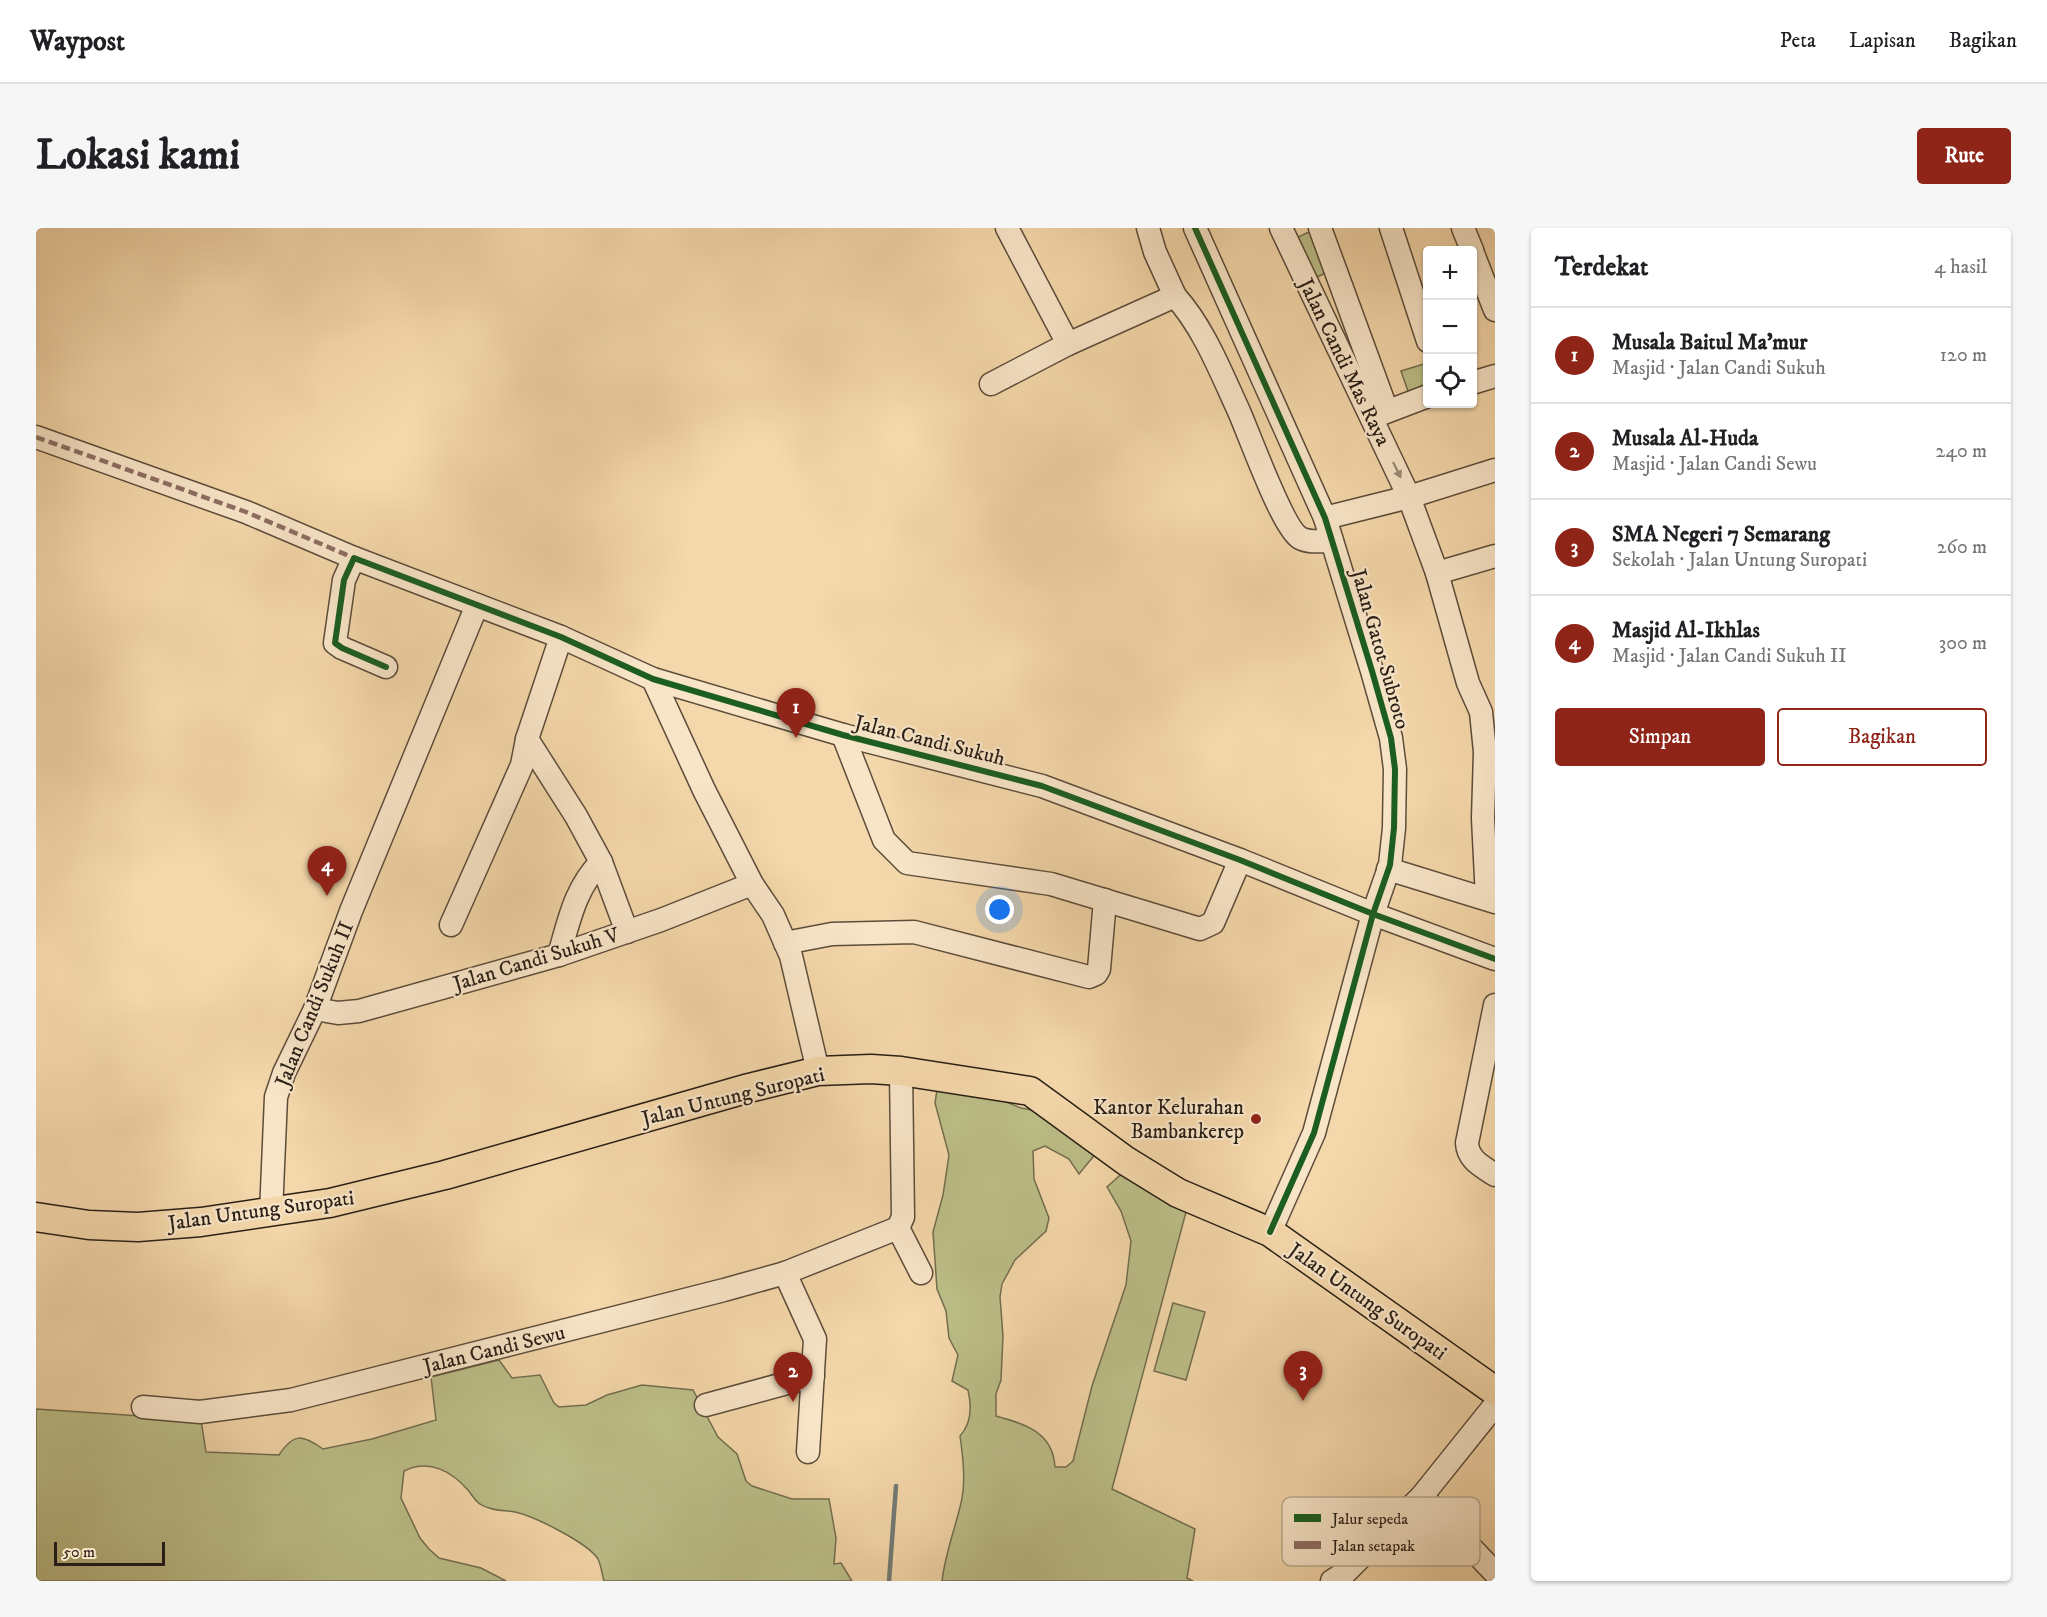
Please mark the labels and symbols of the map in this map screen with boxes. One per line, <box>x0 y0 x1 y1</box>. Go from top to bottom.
street label: Jalan Candi Mas Raya <box>1291 273 1396 450</box>
one-way arrow <box>1392 462 1401 479</box>
street label: Jalan Gatot Subroto <box>1344 564 1415 732</box>
pin: 1 <box>776 688 816 738</box>
street label: Jalan Candi Sukuh <box>850 709 1008 772</box>
pin: 4 <box>308 846 346 896</box>
your location <box>985 895 1014 924</box>
street label: Jalan Candi Sukuh II <box>269 918 360 1093</box>
street label: Jalan Candi Sukuh V <box>448 922 623 998</box>
street label: Jalan Untung Suropati <box>637 1062 827 1133</box>
place label: Kantor Kelurahan Bambankerep <box>1093 1095 1244 1145</box>
marker: Kantor Kelurahan Bambankerep <box>1249 1112 1263 1126</box>
street label: Jalan Untung Suropati <box>164 1185 356 1237</box>
street label: Jalan Untung Suropati <box>1282 1236 1452 1366</box>
street label: Jalan Candi Sewu <box>419 1320 568 1381</box>
pin: 2 <box>774 1352 813 1402</box>
pin: 3 <box>1284 1352 1322 1401</box>
legend <box>1282 1497 1480 1566</box>
text: Jalur sepeda <box>1330 1509 1408 1529</box>
text: Jalan setapak <box>1330 1536 1415 1556</box>
scale bar <box>54 1539 165 1566</box>

